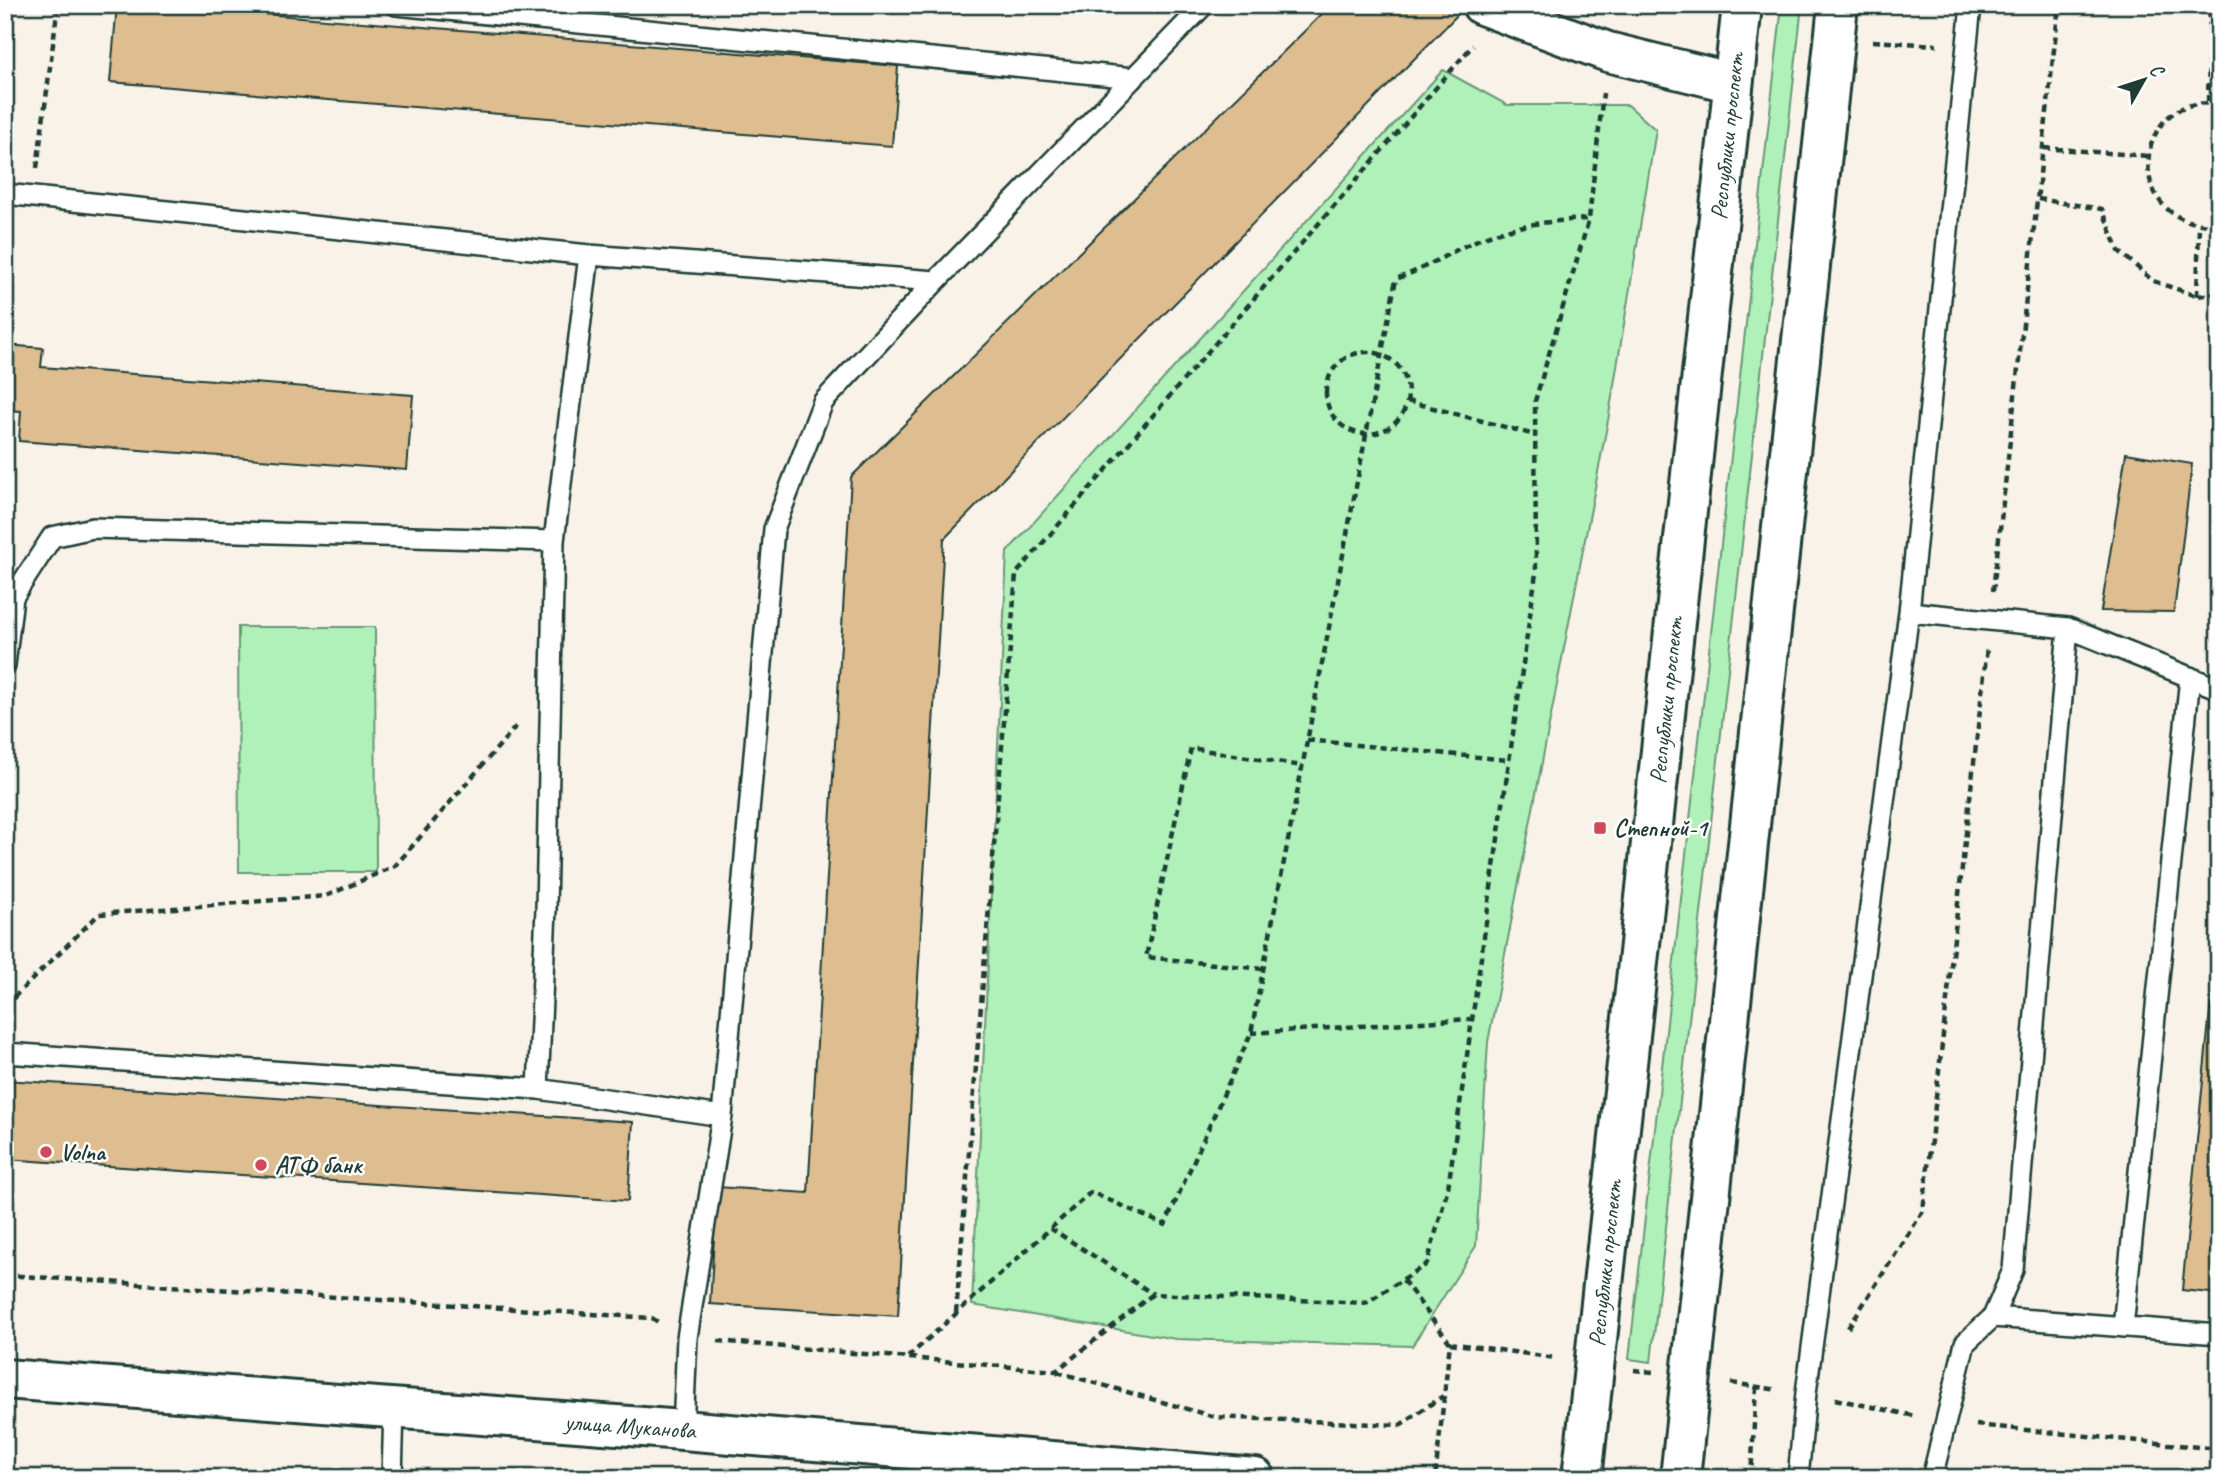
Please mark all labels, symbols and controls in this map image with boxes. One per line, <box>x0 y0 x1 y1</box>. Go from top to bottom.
north arrow <box>2108 46 2178 116</box>
street label: Республики проспект <box>1703 50 1751 221</box>
text: С <box>2144 59 2170 83</box>
street label: Республики проспект <box>1642 614 1690 785</box>
place label: Степной-1 <box>1614 813 1710 843</box>
marker: Степной-1 <box>1592 820 1608 836</box>
place label: Volna <box>60 1137 107 1167</box>
marker: Volna <box>38 1144 54 1160</box>
place label: АТФ банк <box>275 1150 364 1180</box>
marker: АТФ банк <box>253 1157 269 1173</box>
street label: Республики проспект <box>1581 1177 1629 1348</box>
street label: улица Муканова <box>561 1406 698 1446</box>

